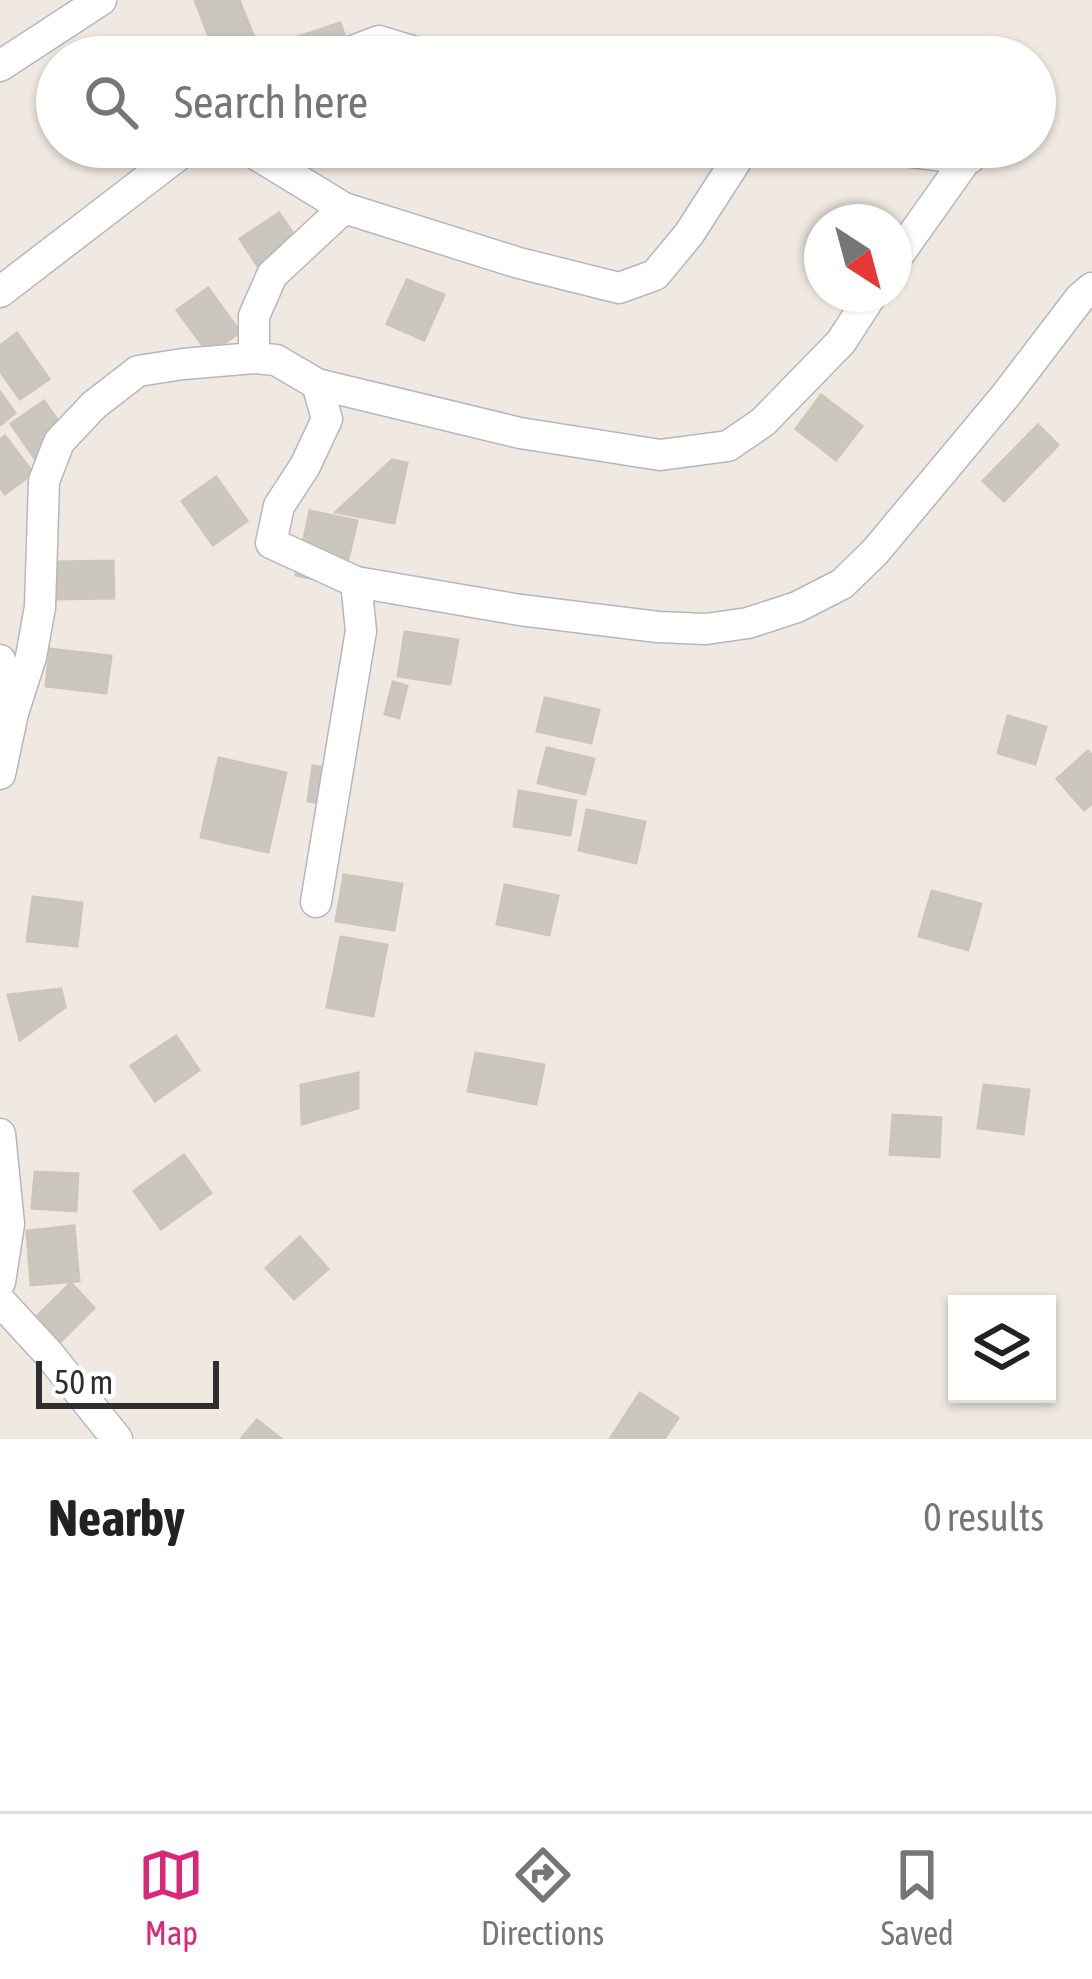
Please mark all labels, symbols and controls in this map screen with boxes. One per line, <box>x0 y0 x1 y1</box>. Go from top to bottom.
search box <box>36 36 1056 168</box>
icon: search <box>78 69 144 135</box>
text: Search here <box>174 76 368 128</box>
north arrow <box>804 204 912 312</box>
map controls <box>948 1295 1056 1403</box>
button: layers <box>948 1295 1056 1403</box>
scale bar <box>36 1355 219 1408</box>
text: 50 m <box>54 1363 113 1401</box>
text: Nearby <box>48 1488 185 1547</box>
text: 0 results <box>923 1495 1044 1539</box>
tab: Map <box>138 1842 204 1952</box>
tab: Directions <box>481 1842 604 1952</box>
tab: Saved <box>881 1842 954 1952</box>

